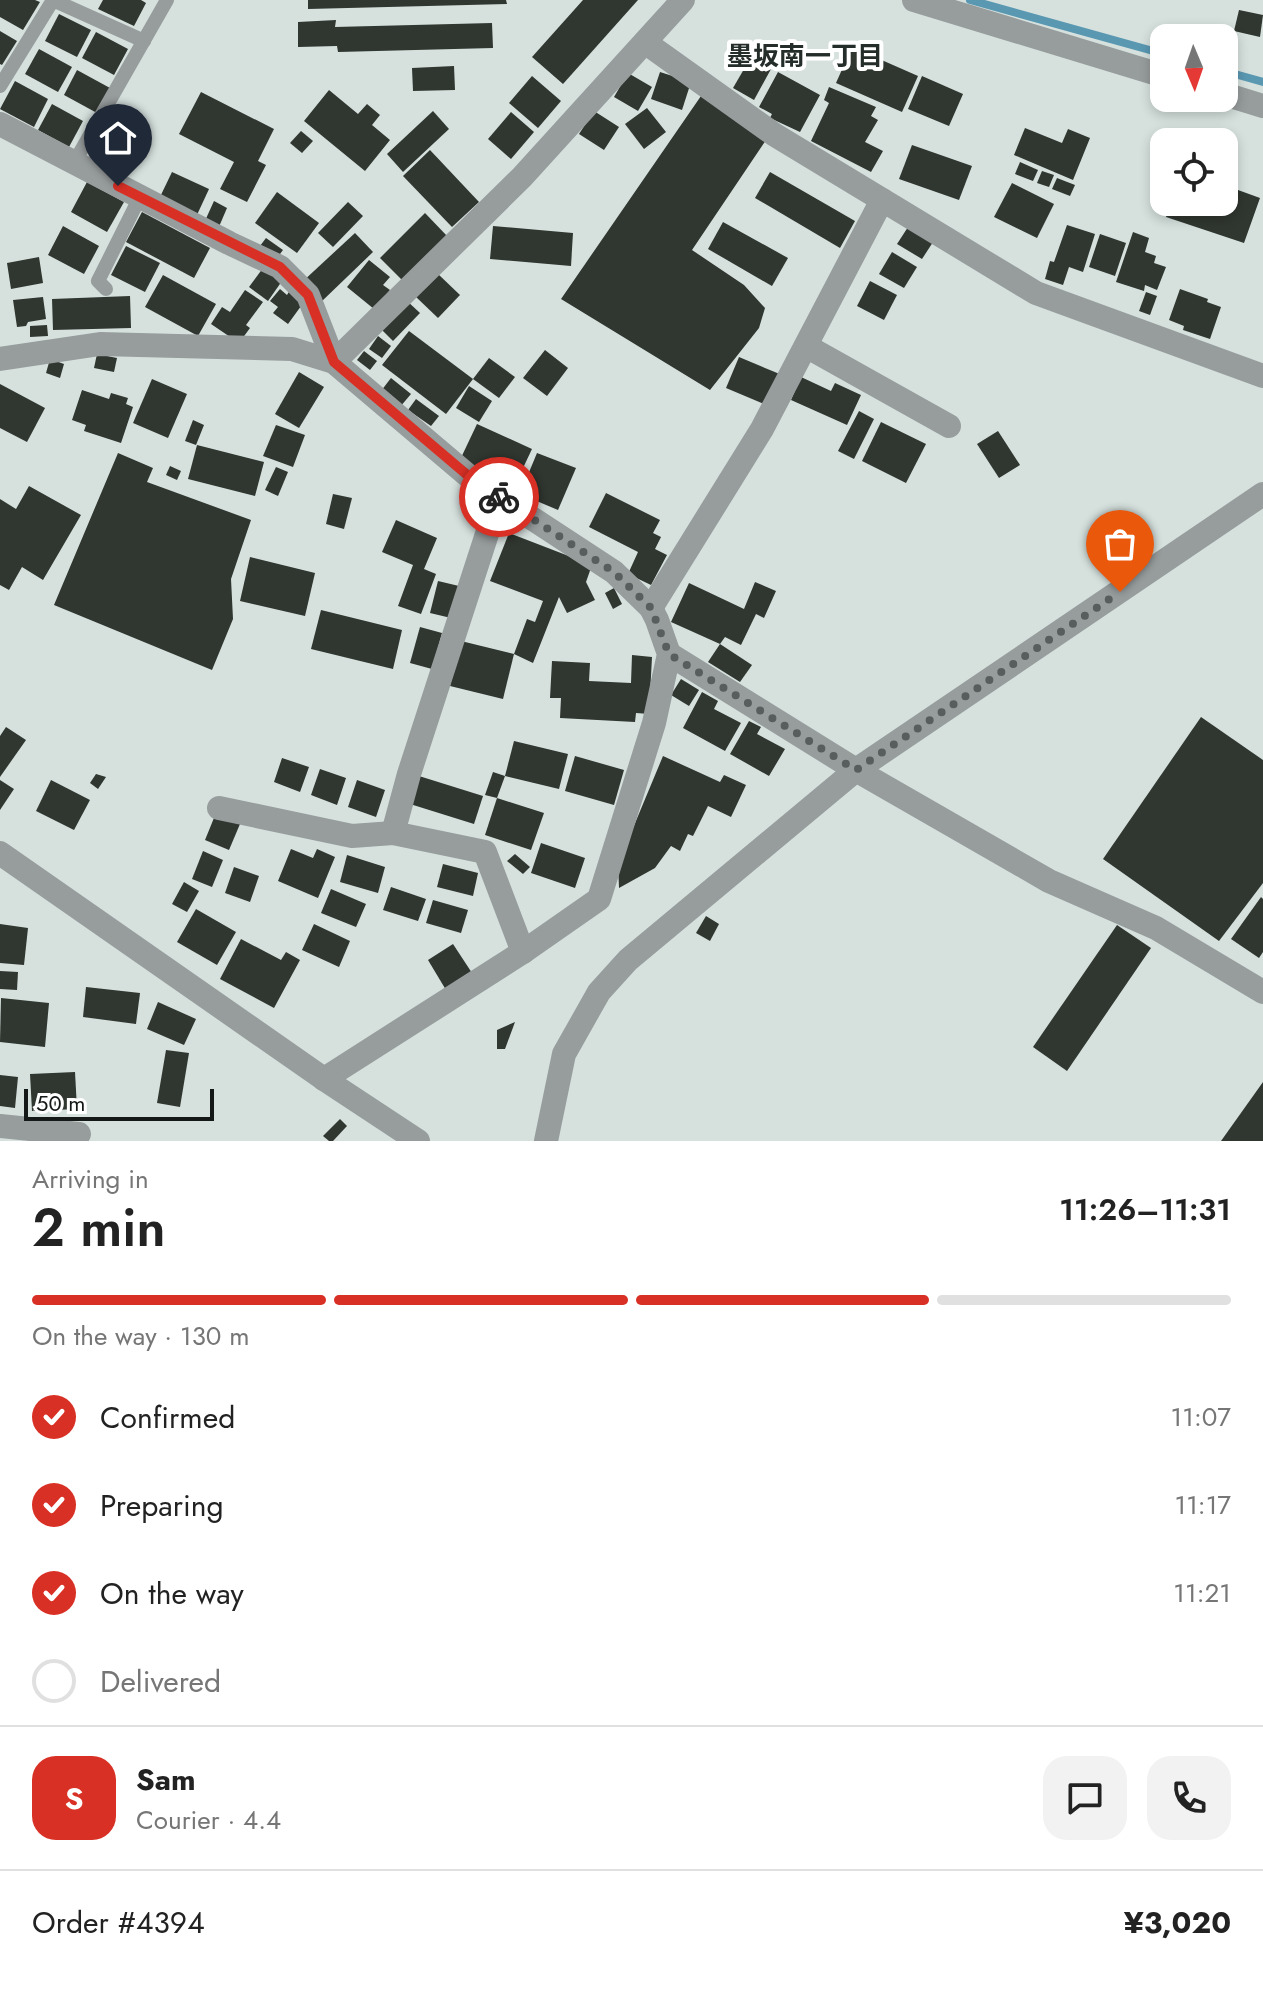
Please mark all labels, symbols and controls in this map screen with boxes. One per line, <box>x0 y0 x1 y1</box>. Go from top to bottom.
north arrow <box>1150 24 1238 112</box>
map controls <box>1150 24 1238 216</box>
district label: 墨坂南一丁目 <box>727 37 883 75</box>
pin <box>84 104 152 186</box>
icon: home <box>96 116 140 160</box>
button: locate <box>1150 128 1238 216</box>
courier <box>459 457 539 537</box>
icon: bike <box>477 475 521 519</box>
pin <box>1086 510 1154 592</box>
icon: bag <box>1098 522 1142 566</box>
scale bar <box>24 1085 214 1121</box>
text: 50 m <box>36 1087 85 1119</box>
text: Arriving in <box>32 1160 149 1198</box>
text: 11:26–11:31 <box>1059 1188 1231 1231</box>
text: 2 min <box>32 1190 165 1266</box>
text: On the way · 130 m <box>32 1317 250 1355</box>
icon: check <box>32 1395 76 1439</box>
text: Confirmed <box>100 1396 235 1439</box>
text: 11:07 <box>1171 1398 1231 1436</box>
icon: check <box>32 1483 76 1527</box>
text: Preparing <box>100 1484 224 1527</box>
text: 11:17 <box>1174 1486 1231 1524</box>
icon: check <box>32 1571 76 1615</box>
text: On the way <box>100 1572 244 1615</box>
text: 11:21 <box>1173 1574 1231 1612</box>
text: Delivered <box>100 1660 221 1703</box>
button: chat <box>1043 1756 1127 1840</box>
button: phone <box>1147 1756 1231 1840</box>
text: Sam <box>136 1758 196 1801</box>
text: S <box>65 1777 83 1820</box>
text: Courier · 4.4 <box>136 1801 281 1839</box>
text: Order #4394 <box>32 1901 205 1944</box>
text: ¥3,020 <box>1124 1901 1231 1944</box>

